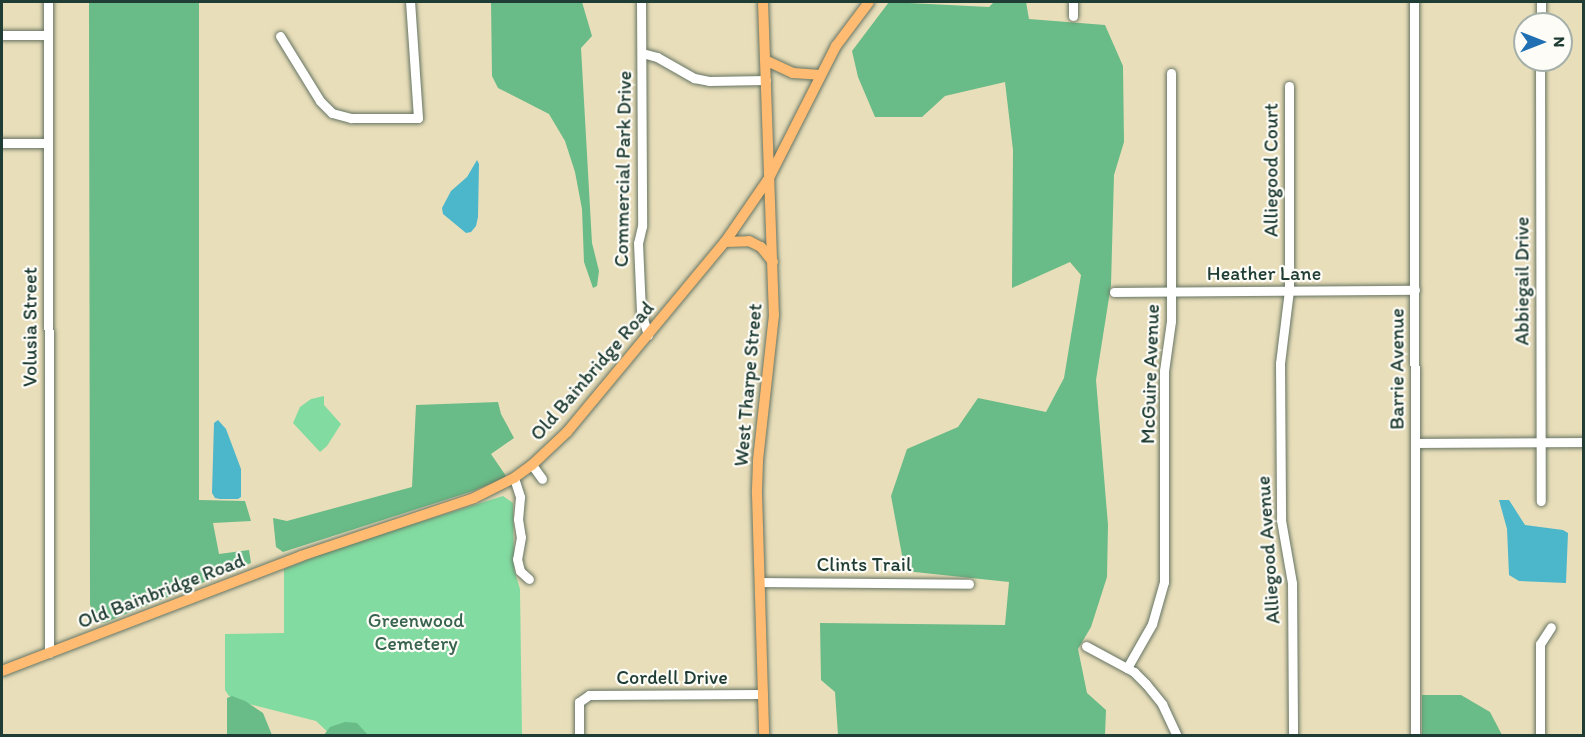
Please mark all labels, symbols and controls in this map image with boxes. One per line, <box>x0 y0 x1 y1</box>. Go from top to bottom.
north arrow <box>1513 12 1573 72</box>
text: N <box>1550 37 1569 47</box>
street label: Commercial Park Drive <box>609 70 637 268</box>
street label: Alliegood Court <box>1259 103 1283 237</box>
street label: Abbiegail Drive <box>1510 216 1534 346</box>
street label: Heather Lane <box>1207 261 1321 285</box>
street label: Volusia Street <box>18 267 42 387</box>
street label: Old Bainbridge Road <box>525 296 659 446</box>
street label: West Tharpe Street <box>729 302 767 468</box>
street label: McGuire Avenue <box>1136 304 1164 444</box>
street label: Barrie Avenue <box>1385 309 1409 429</box>
street label: Alliegood Avenue <box>1251 476 1285 624</box>
street label: Old Bainbridge Road <box>74 548 248 634</box>
street label: Clints Trail <box>817 552 911 576</box>
park label: Greenwood Cemetery <box>368 608 464 655</box>
street label: Cordell Drive <box>616 665 728 689</box>

